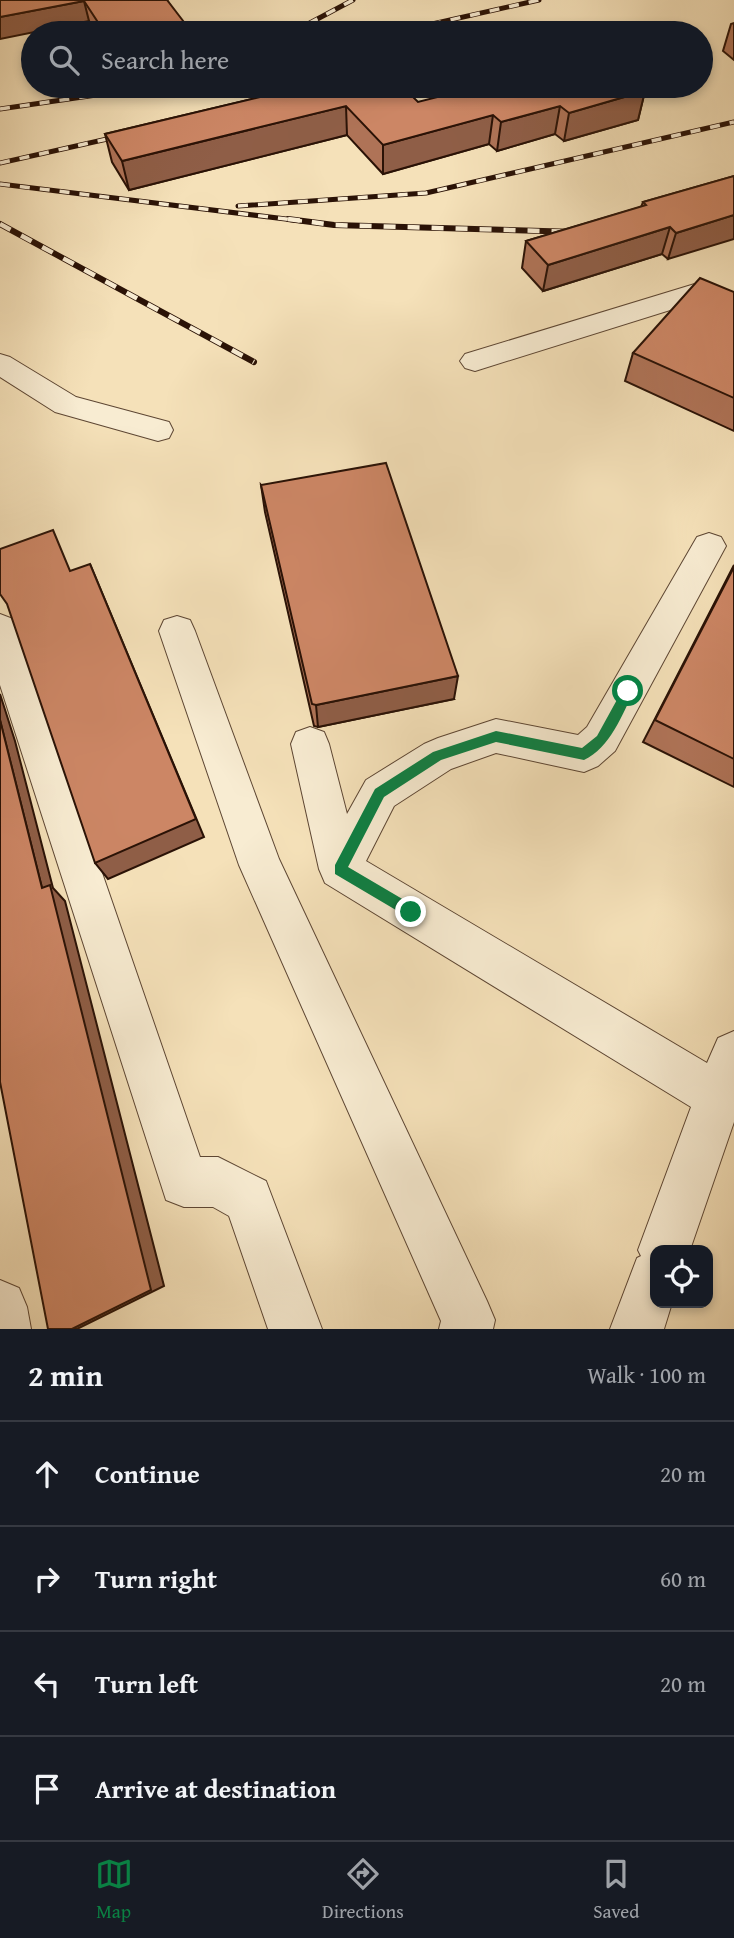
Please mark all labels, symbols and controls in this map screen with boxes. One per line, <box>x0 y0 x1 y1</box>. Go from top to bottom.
search box <box>21 21 713 98</box>
text: Search here <box>101 40 229 79</box>
icon: search <box>45 41 83 79</box>
route start <box>612 675 643 706</box>
route end <box>395 896 426 927</box>
map controls <box>650 1245 713 1308</box>
button: locate <box>650 1245 713 1308</box>
text: 2 min <box>28 1353 103 1397</box>
text: Walk · 100 m <box>587 1358 706 1391</box>
text: Continue <box>95 1454 200 1493</box>
icon: ahead <box>28 1455 66 1493</box>
text: 20 m <box>660 1457 706 1490</box>
text: Turn right <box>95 1559 217 1598</box>
icon: right <box>28 1560 66 1598</box>
text: 60 m <box>660 1562 706 1595</box>
text: Turn left <box>95 1664 198 1703</box>
icon: left <box>28 1665 66 1703</box>
text: 20 m <box>660 1667 706 1700</box>
text: Arrive at destination <box>95 1769 336 1808</box>
icon: arrive <box>28 1770 66 1808</box>
tab: Map <box>95 1855 133 1925</box>
tab: Directions <box>322 1855 404 1925</box>
tab: Saved <box>593 1855 639 1925</box>

